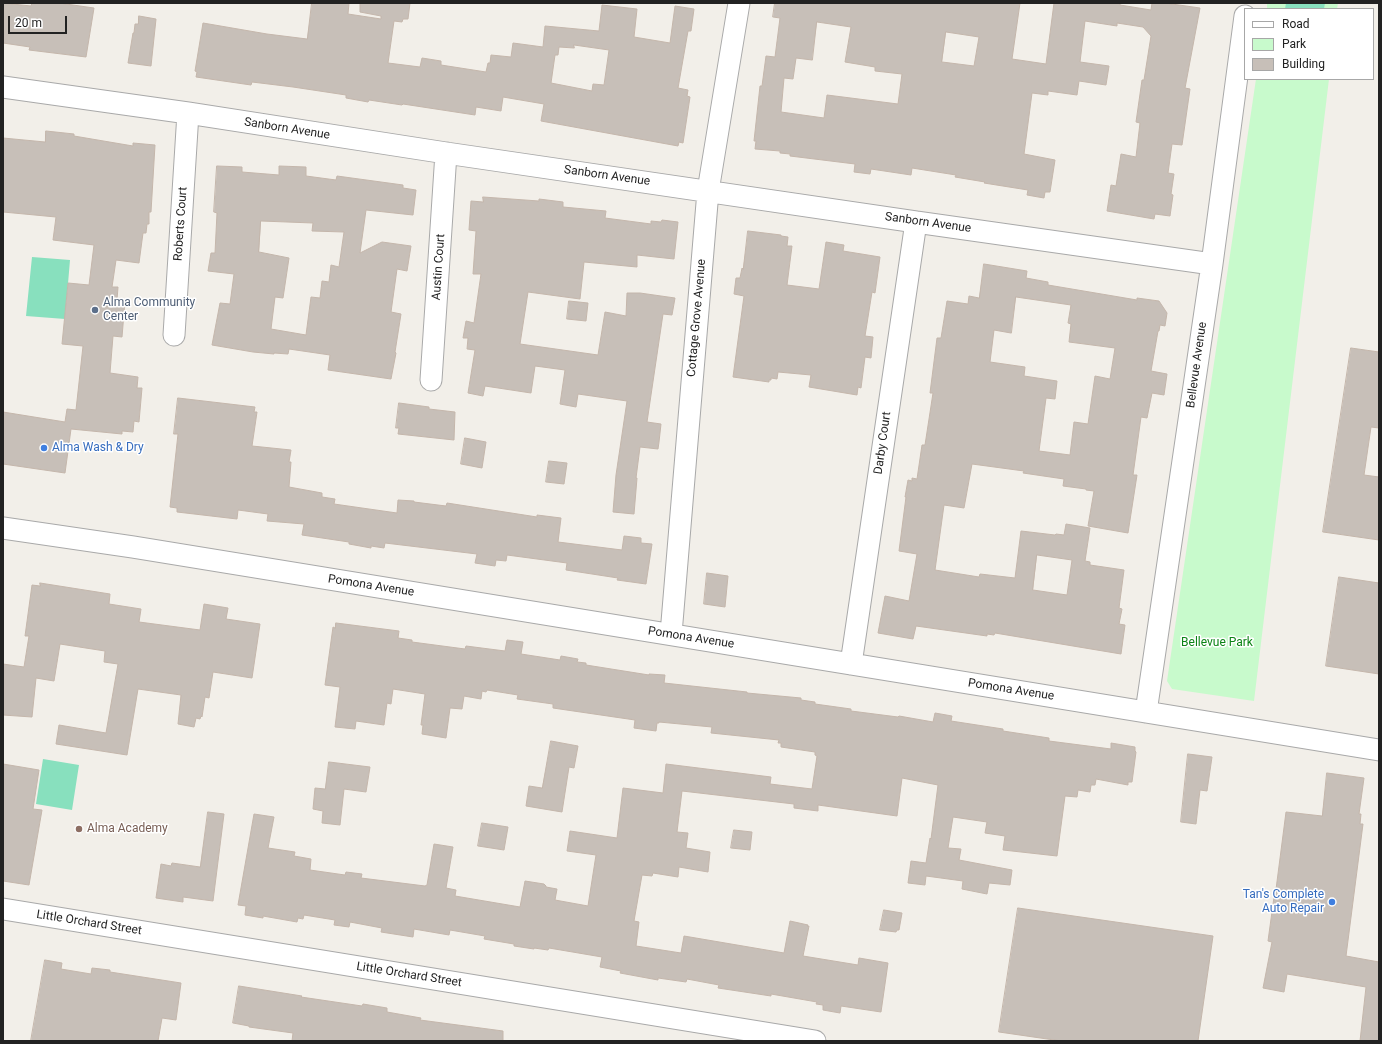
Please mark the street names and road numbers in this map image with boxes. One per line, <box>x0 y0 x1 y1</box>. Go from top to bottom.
street label: Sanborn Avenue <box>243 115 331 143</box>
street label: Sanborn Avenue <box>563 163 651 189</box>
street label: Roberts Court <box>171 186 191 262</box>
street label: Sanborn Avenue <box>884 210 972 236</box>
street label: Austin Court <box>429 233 449 301</box>
street label: Cottage Grove Avenue <box>685 258 709 378</box>
street label: Bellevue Avenue <box>1184 321 1210 409</box>
street label: Darby Court <box>871 411 895 475</box>
street label: Pomona Avenue <box>327 572 415 600</box>
street label: Pomona Avenue <box>647 624 735 652</box>
street label: Pomona Avenue <box>967 676 1055 704</box>
street label: Little Orchard Street <box>35 908 143 938</box>
street label: Little Orchard Street <box>355 960 463 990</box>

